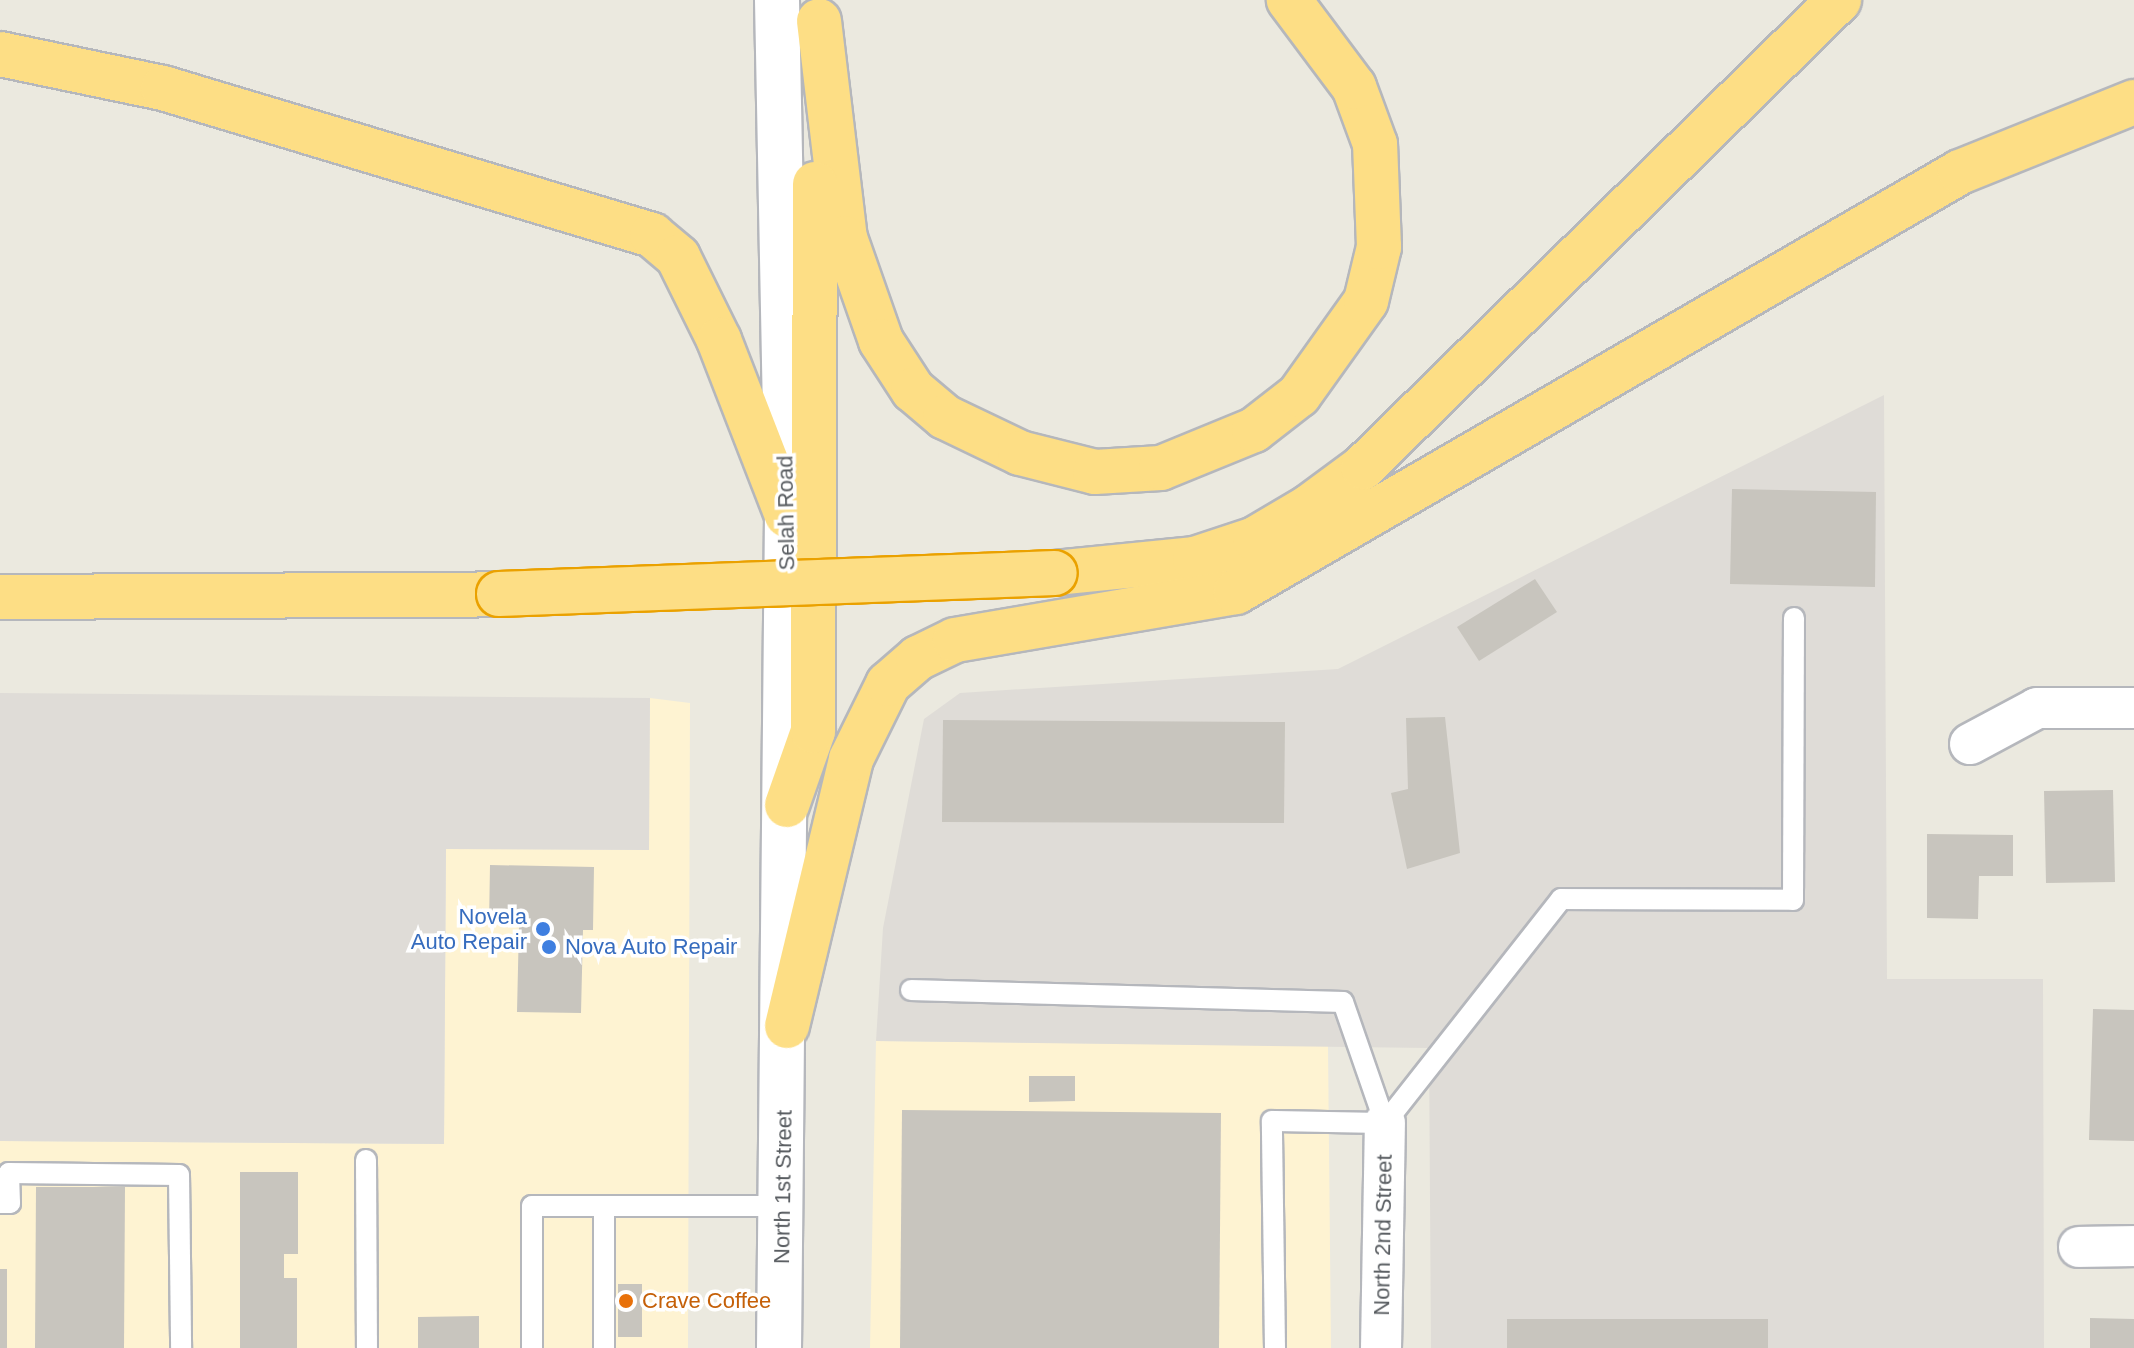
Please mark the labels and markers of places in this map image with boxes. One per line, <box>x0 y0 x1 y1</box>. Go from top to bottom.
place label: Novela Auto Repair <box>411 903 527 954</box>
marker: Novela Auto Repair <box>534 920 552 938</box>
place label: Nova Auto Repair <box>565 934 739 960</box>
marker: Nova Auto Repair <box>540 938 558 956</box>
place label: Crave Coffee <box>642 1288 771 1314</box>
marker: Crave Coffee <box>617 1292 635 1310</box>

